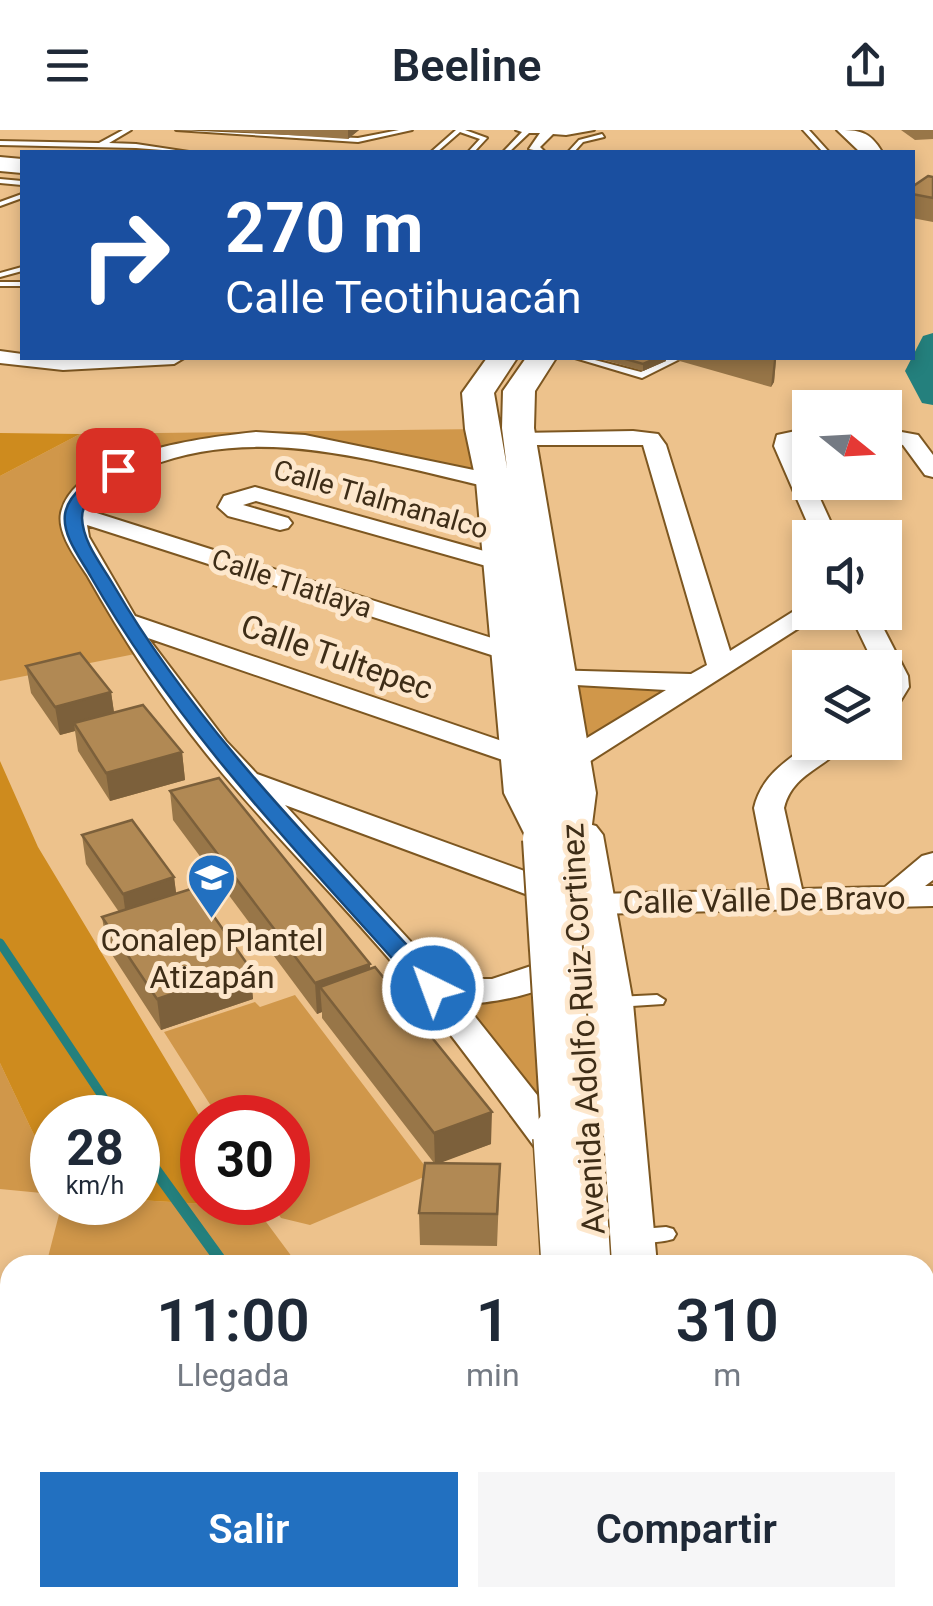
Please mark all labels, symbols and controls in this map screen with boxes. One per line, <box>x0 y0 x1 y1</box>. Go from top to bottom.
icon: menu <box>40 38 95 93</box>
icon: share <box>838 38 893 93</box>
text: Beeline <box>392 39 541 92</box>
text: 270 m <box>225 187 424 269</box>
icon: right <box>60 190 190 320</box>
text: Calle Teotihuacán <box>225 271 582 324</box>
north arrow <box>792 390 902 500</box>
map controls <box>792 390 902 760</box>
pin <box>76 428 161 513</box>
icon: arrive <box>91 443 146 498</box>
street label: Calle Tlalmanalco <box>270 453 492 546</box>
button: sound <box>792 520 902 630</box>
street label: Calle Tlatlaya <box>208 542 376 625</box>
street label: Calle Tultepec <box>236 606 438 708</box>
button: layers <box>792 650 902 760</box>
street label: Avenida Adolfo Ruiz Cortinez <box>553 822 613 1236</box>
school or university icon: Conalep Plantel Atizapán <box>186 852 238 920</box>
street label: Calle Valle De Bravo <box>622 879 906 921</box>
place label: Conalep Plantel Atizapán <box>100 921 324 996</box>
position arrow <box>381 936 485 1040</box>
speed limit sign: 30 <box>180 1095 310 1225</box>
text: 28 <box>66 1119 124 1177</box>
text: km/h <box>66 1171 124 1200</box>
text: 11:00 <box>156 1285 310 1356</box>
text: 1 <box>476 1285 510 1356</box>
text: 310 <box>676 1285 779 1356</box>
text: Llegada <box>177 1356 289 1394</box>
text: min <box>466 1356 520 1394</box>
text: m <box>713 1356 741 1394</box>
button: Salir <box>40 1472 458 1587</box>
button: Compartir <box>478 1472 895 1587</box>

